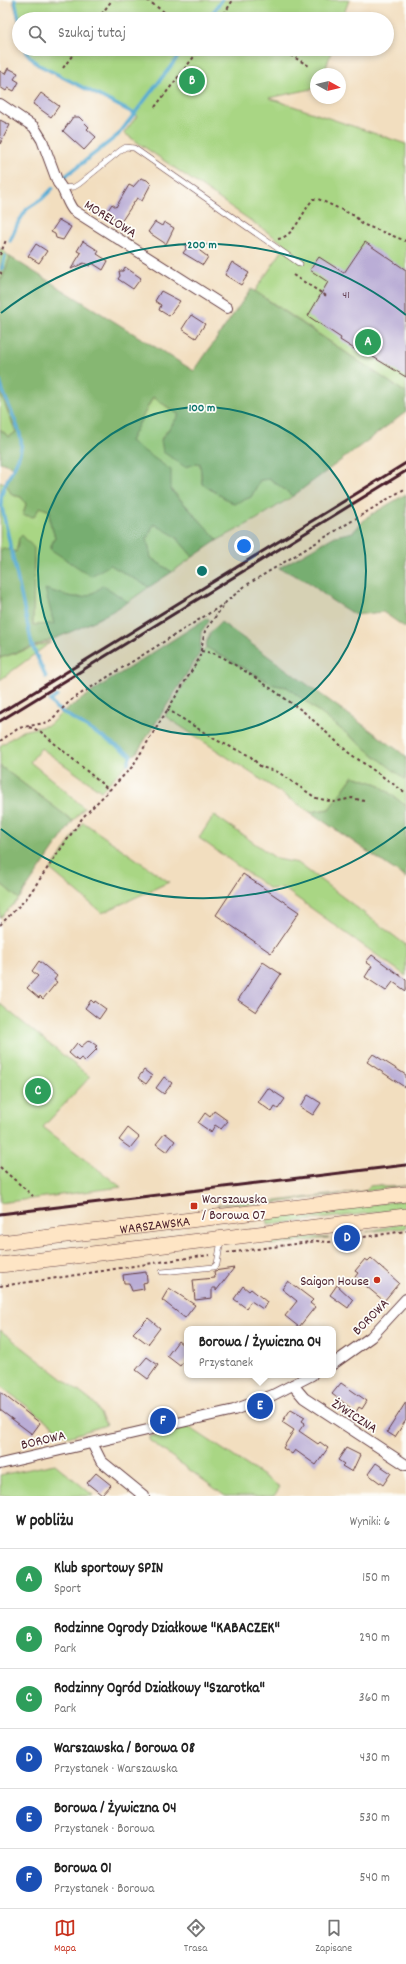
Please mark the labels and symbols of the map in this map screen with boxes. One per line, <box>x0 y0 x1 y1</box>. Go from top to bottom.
pin: B <box>179 66 205 96</box>
north arrow <box>310 68 346 104</box>
street label: MORELOWA <box>80 196 140 244</box>
text: 200 m <box>187 237 217 254</box>
house number: 41 <box>342 287 350 304</box>
pin: A <box>355 327 381 357</box>
text: 100 m <box>189 400 215 417</box>
your location <box>234 536 254 556</box>
centre of rings <box>195 564 209 578</box>
pin: C <box>25 1076 51 1106</box>
place label: Warszawska / Borowa 07 <box>202 1190 267 1226</box>
marker: Warszawska / Borowa 07 <box>189 1201 199 1211</box>
street label: WARSZAWSKA <box>119 1212 192 1240</box>
pin: D <box>334 1223 360 1253</box>
place label: Saigon House <box>300 1272 369 1292</box>
marker: Saigon House <box>372 1275 382 1285</box>
street label: BOROWA <box>348 1294 395 1340</box>
pin: E <box>247 1391 273 1421</box>
street label: ŻYWICZNA <box>327 1394 381 1439</box>
pin: F <box>150 1406 176 1436</box>
street label: BOROWA <box>19 1426 68 1456</box>

